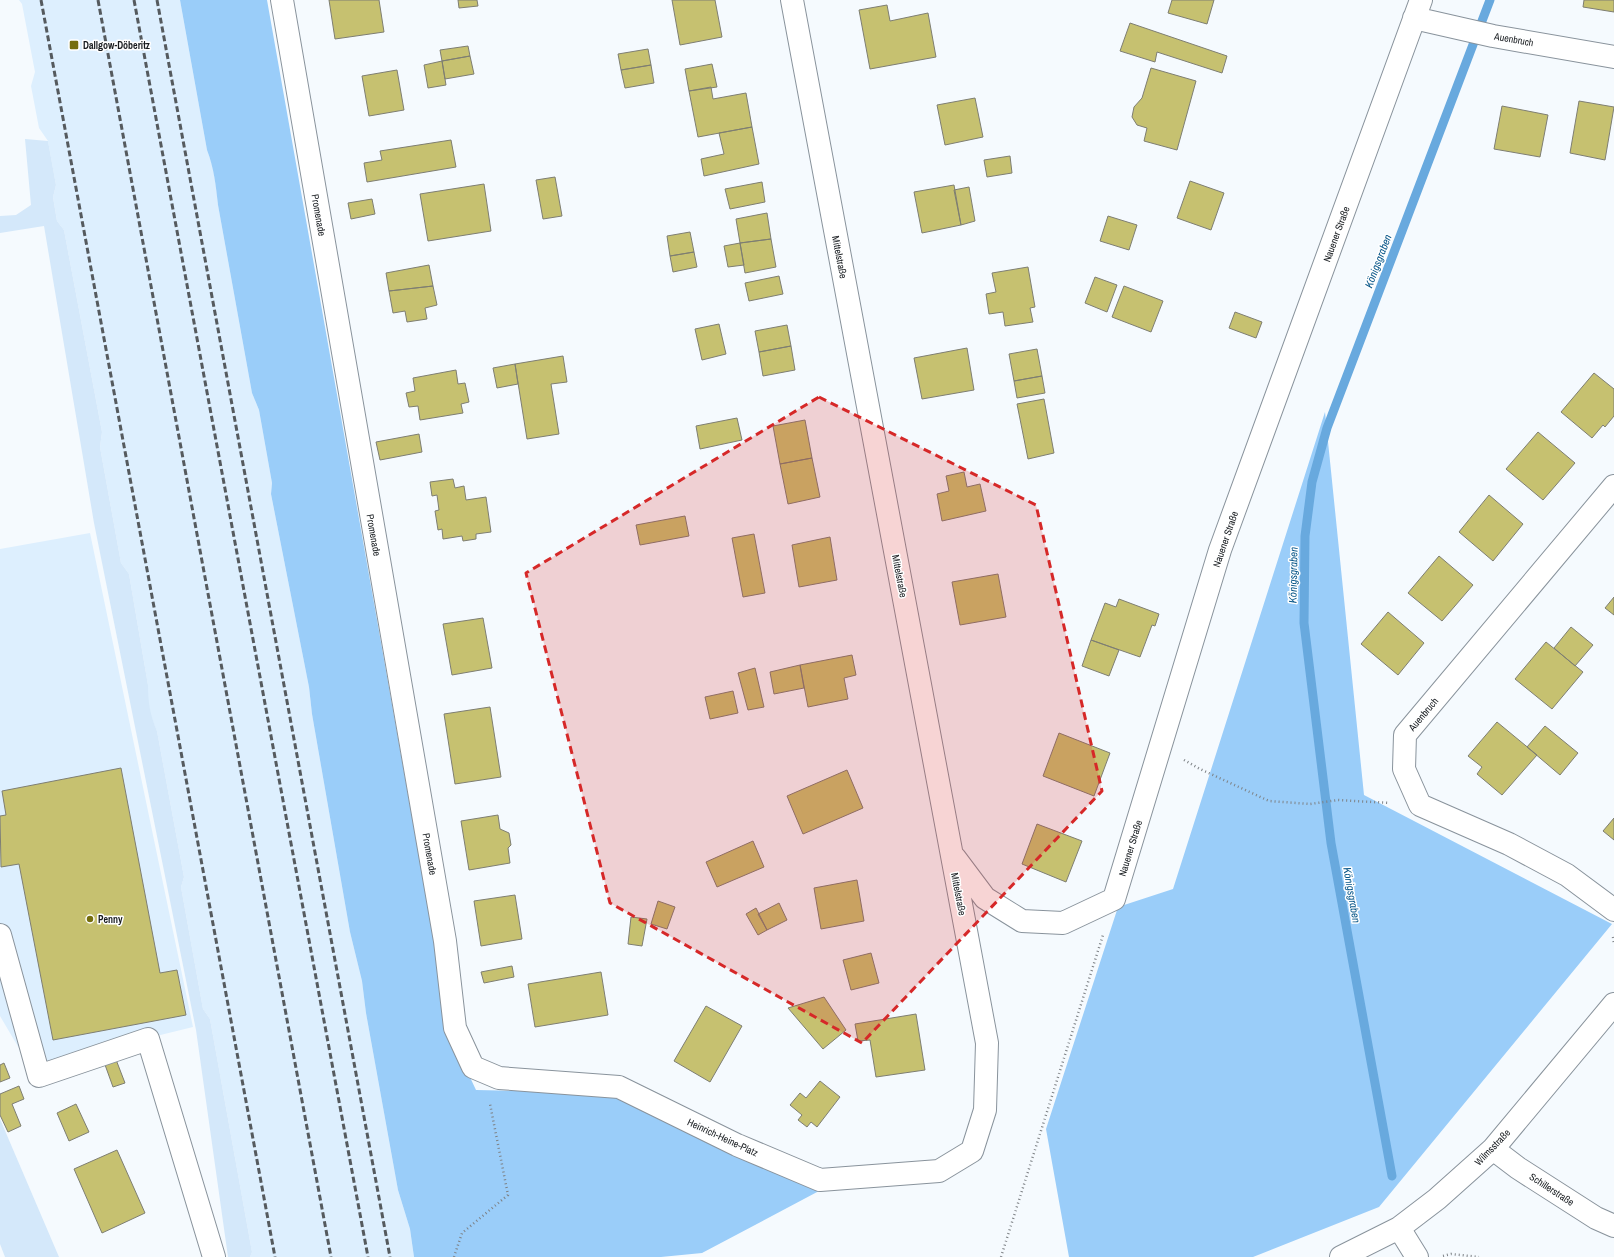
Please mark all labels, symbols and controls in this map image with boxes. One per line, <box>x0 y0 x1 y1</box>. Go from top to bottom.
street label: Auenbruch <box>1492 29 1535 49</box>
marker: Dallgow-Döberitz <box>68 39 80 51</box>
place label: Dallgow-Döberitz <box>83 39 150 52</box>
street label: Promenade <box>308 193 329 238</box>
street label: Nauener Straße <box>1320 204 1353 264</box>
water label: Königsgraben <box>1361 232 1395 290</box>
street label: Mittelstraße <box>829 235 850 280</box>
street label: Nauener Straße <box>1210 509 1241 569</box>
street label: Promenade <box>363 513 384 558</box>
water label: Königsgraben <box>1286 547 1300 603</box>
street label: Mittelstraße <box>889 554 910 599</box>
street label: Auenbruch <box>1405 695 1441 734</box>
street label: Nauener Straße <box>1116 818 1145 878</box>
street label: Promenade <box>419 832 440 877</box>
water label: Königsgraben <box>1340 866 1364 924</box>
street label: Mittelstraße <box>948 872 969 917</box>
place label: Penny <box>98 913 123 926</box>
marker: Penny <box>85 914 95 924</box>
street label: Heinrich-Heine-Platz <box>685 1115 760 1160</box>
street label: Wilmsstraße <box>1472 1126 1513 1168</box>
street label: Schillerstraße <box>1527 1170 1577 1209</box>

